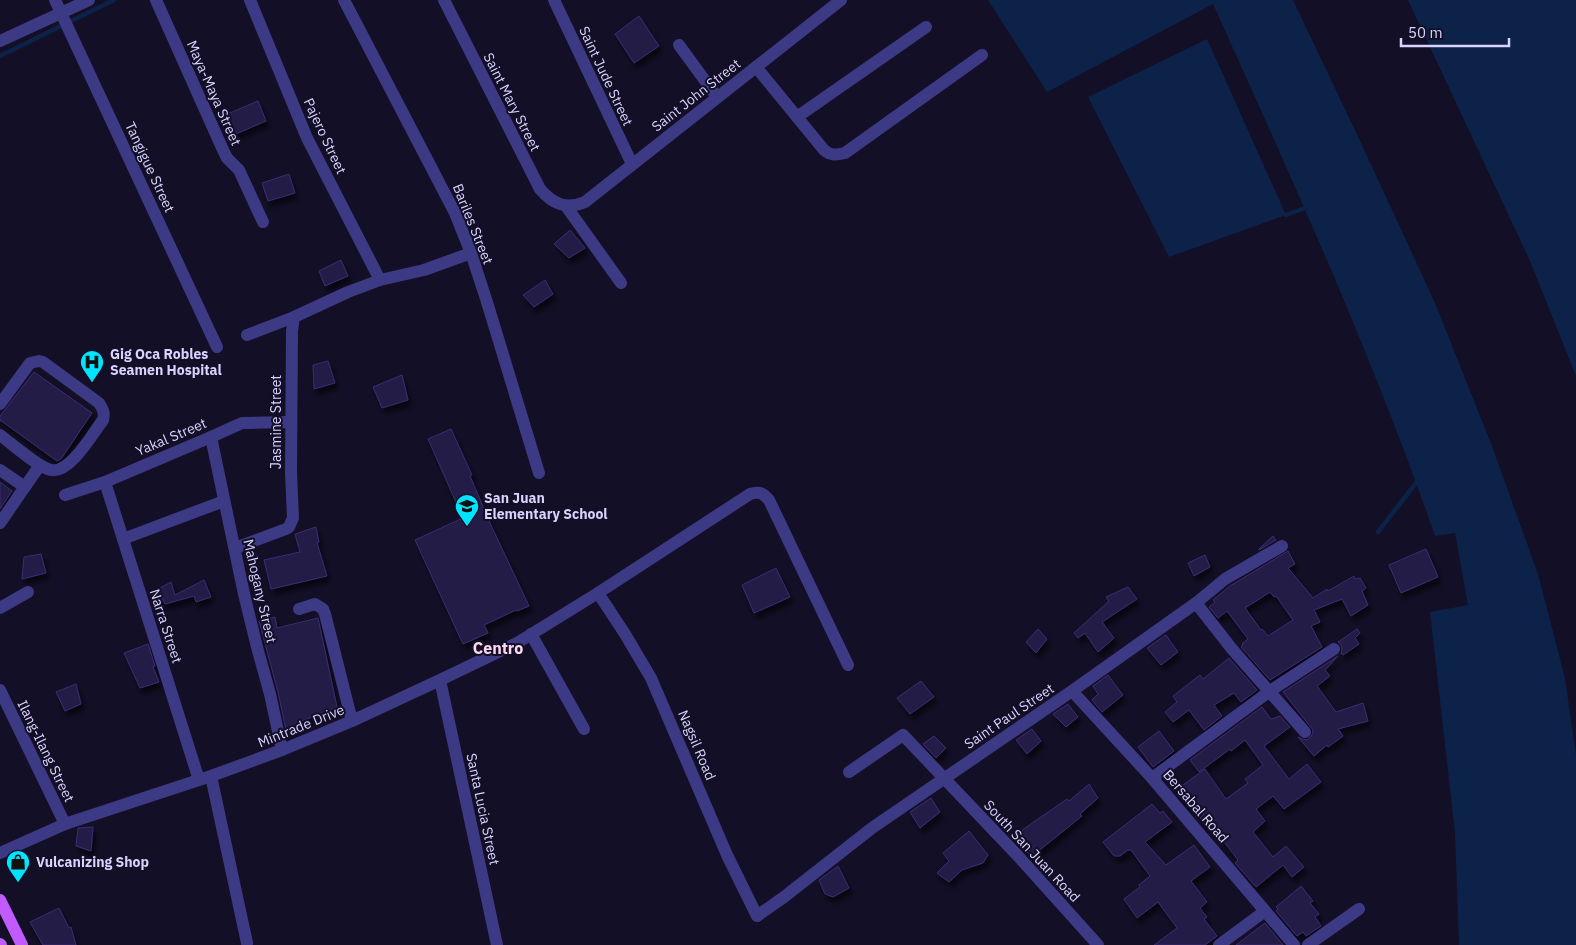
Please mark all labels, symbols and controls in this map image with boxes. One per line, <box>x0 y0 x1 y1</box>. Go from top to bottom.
scale bar <box>1401 15 1508 47</box>
street label: Saint Jude Street <box>575 23 637 129</box>
text: 50 m <box>1408 23 1443 42</box>
street label: Maya-Maya Street <box>183 38 245 148</box>
street label: Saint Mary Street <box>479 50 545 154</box>
street label: Saint John Street <box>648 55 744 135</box>
street label: Pajero Street <box>300 95 350 177</box>
street label: Tangigue Street <box>121 119 179 215</box>
street label: Bariles Street <box>449 181 497 267</box>
place label: Gig Oca Robles Seamen Hospital <box>110 345 222 379</box>
hospital icon: Gig Oca Robles Seamen Hospital <box>79 349 105 383</box>
street label: Jasmine Street <box>267 375 285 469</box>
street label: Yakal Street <box>133 414 209 460</box>
place label: San Juan Elementary School <box>484 489 608 523</box>
school or university icon: San Juan Elementary School <box>454 493 480 527</box>
street label: Mahogany Street <box>239 537 281 645</box>
street label: Narra Street <box>146 587 186 665</box>
district label: Centro <box>473 638 523 658</box>
street label: Saint Paul Street <box>961 679 1057 753</box>
street label: Ilang-Ilang Street <box>14 697 79 805</box>
street label: Mintrade Drive <box>255 700 347 752</box>
street label: Nagsil Road <box>674 707 720 783</box>
street label: Santa Lucia Street <box>462 751 504 867</box>
street label: Bersabal Road <box>1159 766 1233 846</box>
street label: South San Juan Road <box>980 796 1084 906</box>
shop icon: Vulcanizing Shop <box>5 849 31 883</box>
place label: Vulcanizing Shop <box>36 853 149 871</box>

